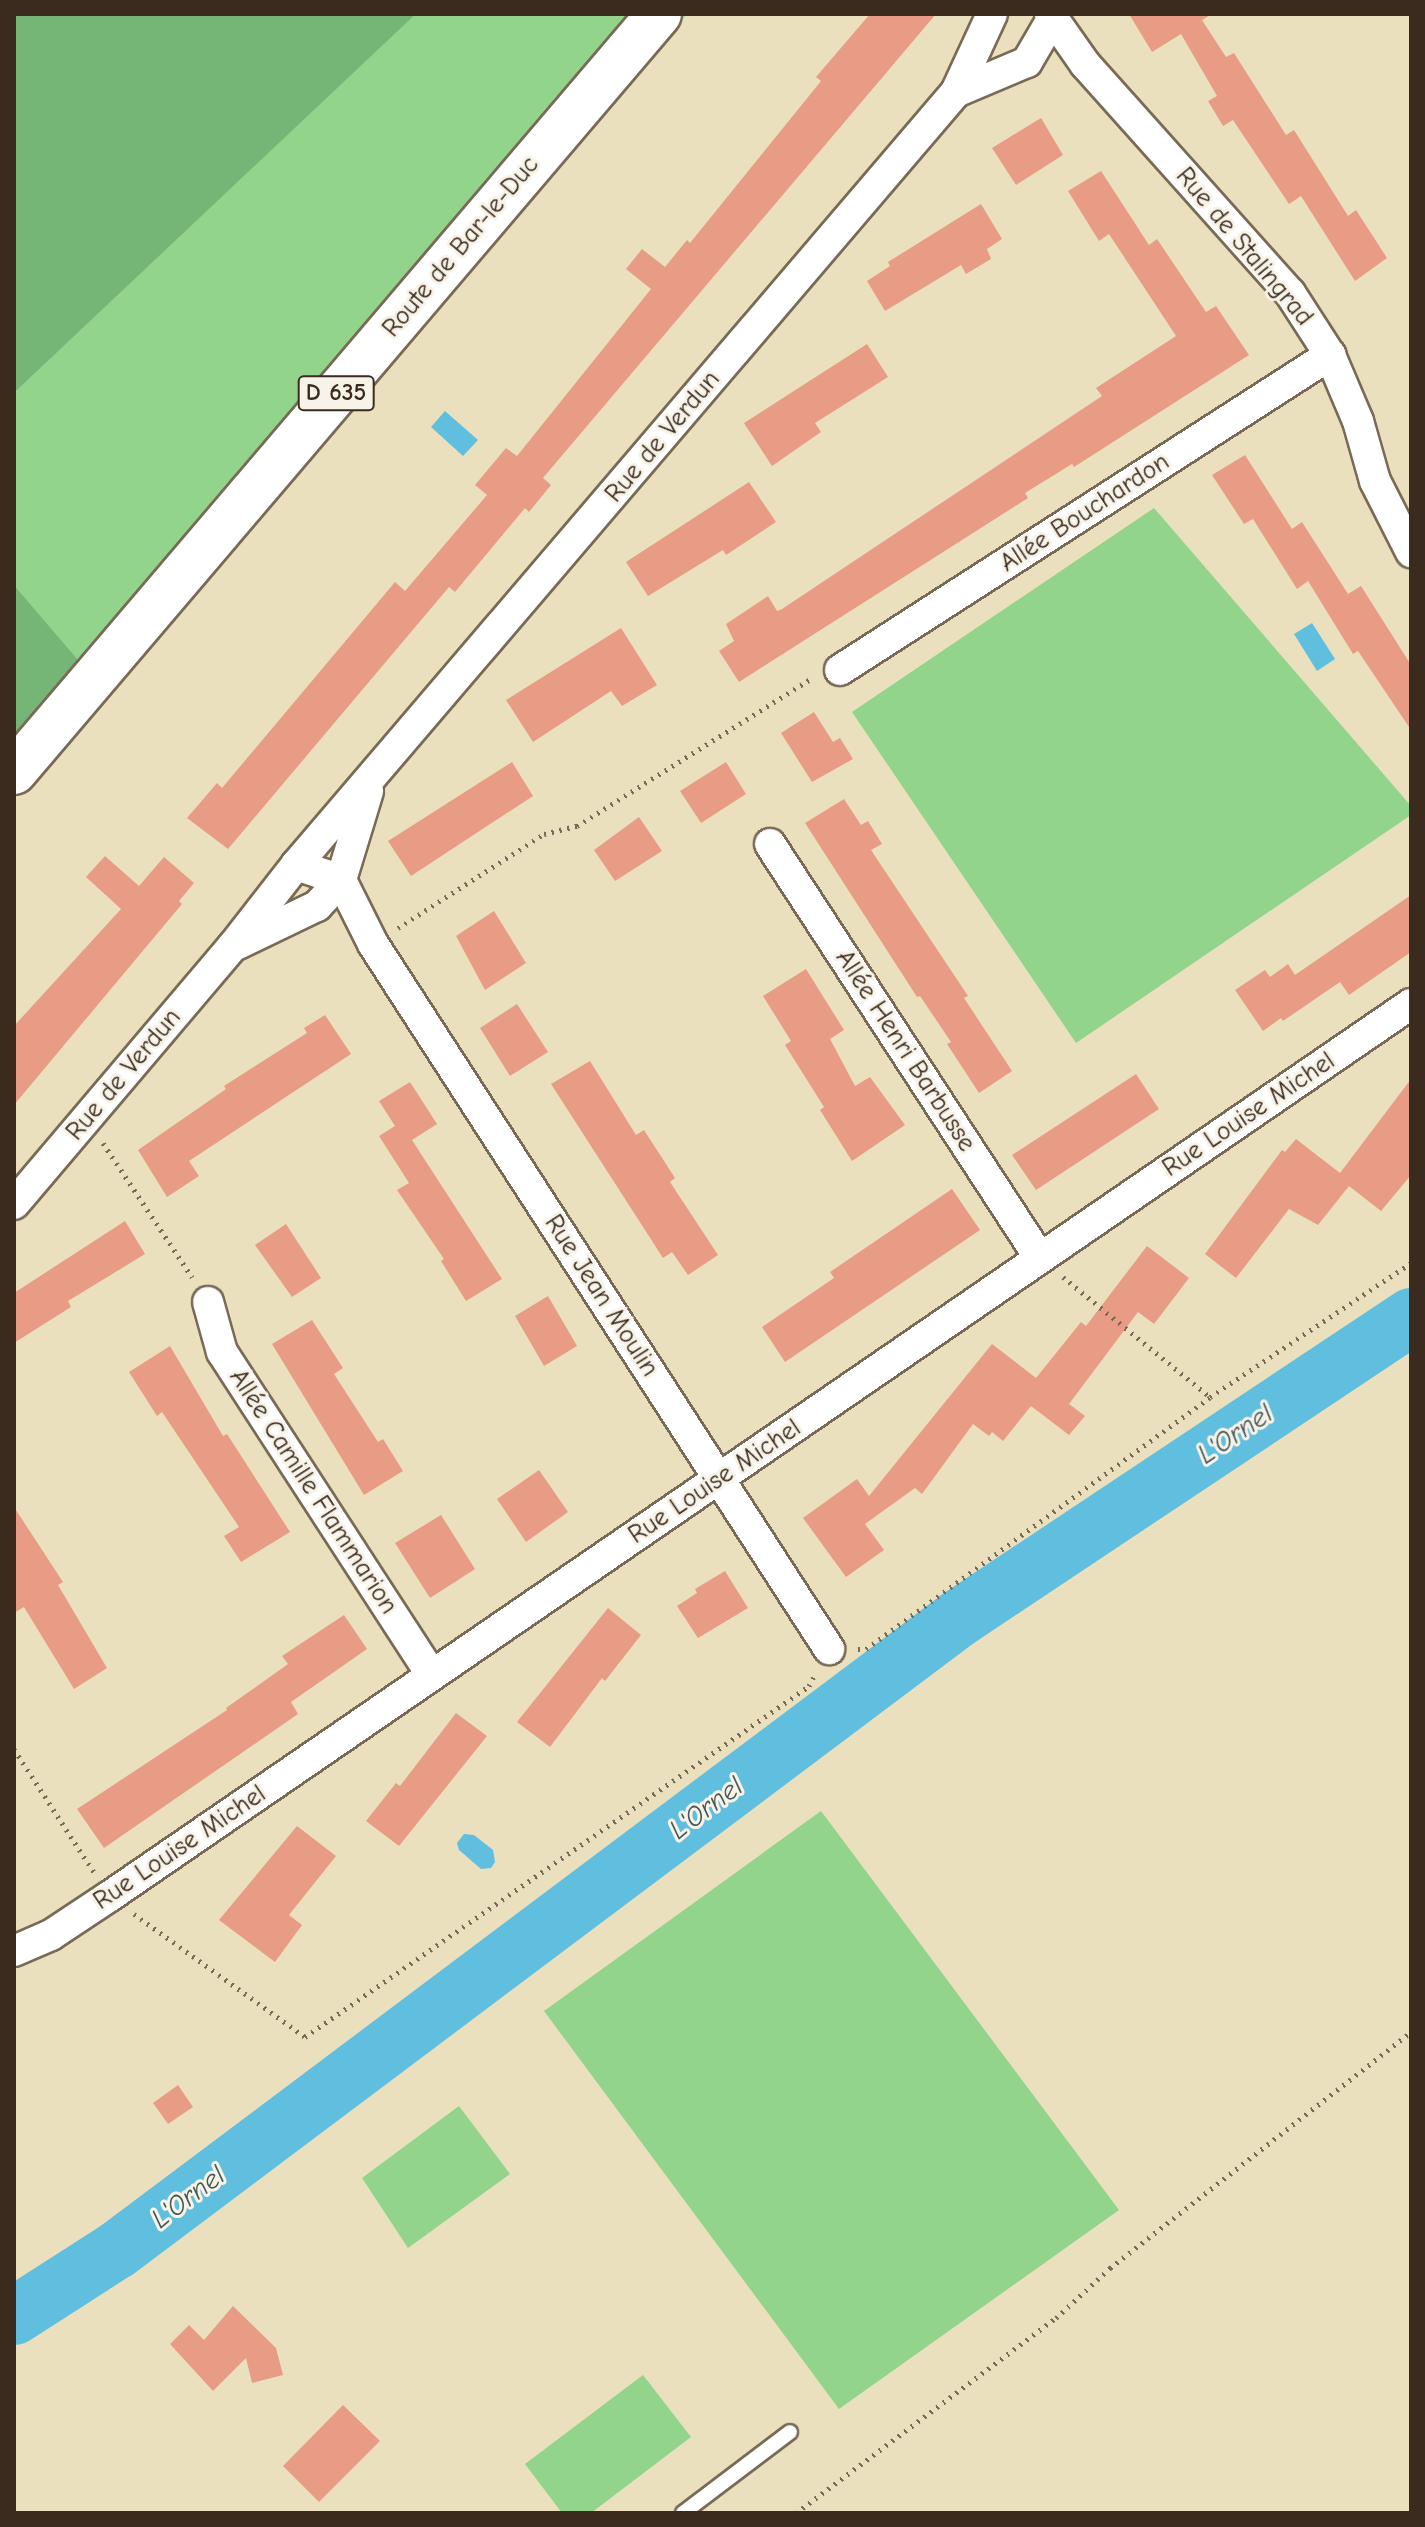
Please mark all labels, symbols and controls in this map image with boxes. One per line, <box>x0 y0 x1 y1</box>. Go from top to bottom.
street label: Route de Bar-le-Duc <box>376 150 546 344</box>
street label: Rue de Stalingrad <box>1169 161 1319 333</box>
street label: Rue de Verdun <box>599 365 727 509</box>
road number: D 635 <box>296 373 376 413</box>
street label: Allée Bouchardon <box>994 447 1176 579</box>
street label: Allée Henri Barbusse <box>828 944 982 1158</box>
street label: Rue de Verdun <box>60 1003 188 1147</box>
street label: Rue Louise Michel <box>1157 1046 1341 1184</box>
street label: Rue Jean Moulin <box>537 1209 665 1383</box>
street label: Allée Camille Flammarion <box>222 1364 404 1620</box>
water label: L'Ornel <box>1191 1397 1279 1471</box>
street label: Rue Louise Michel <box>623 1413 807 1551</box>
water label: L'Ornel <box>663 1770 749 1846</box>
street label: Rue Louise Michel <box>88 1779 272 1917</box>
water label: L'Ornel <box>145 2159 231 2235</box>

